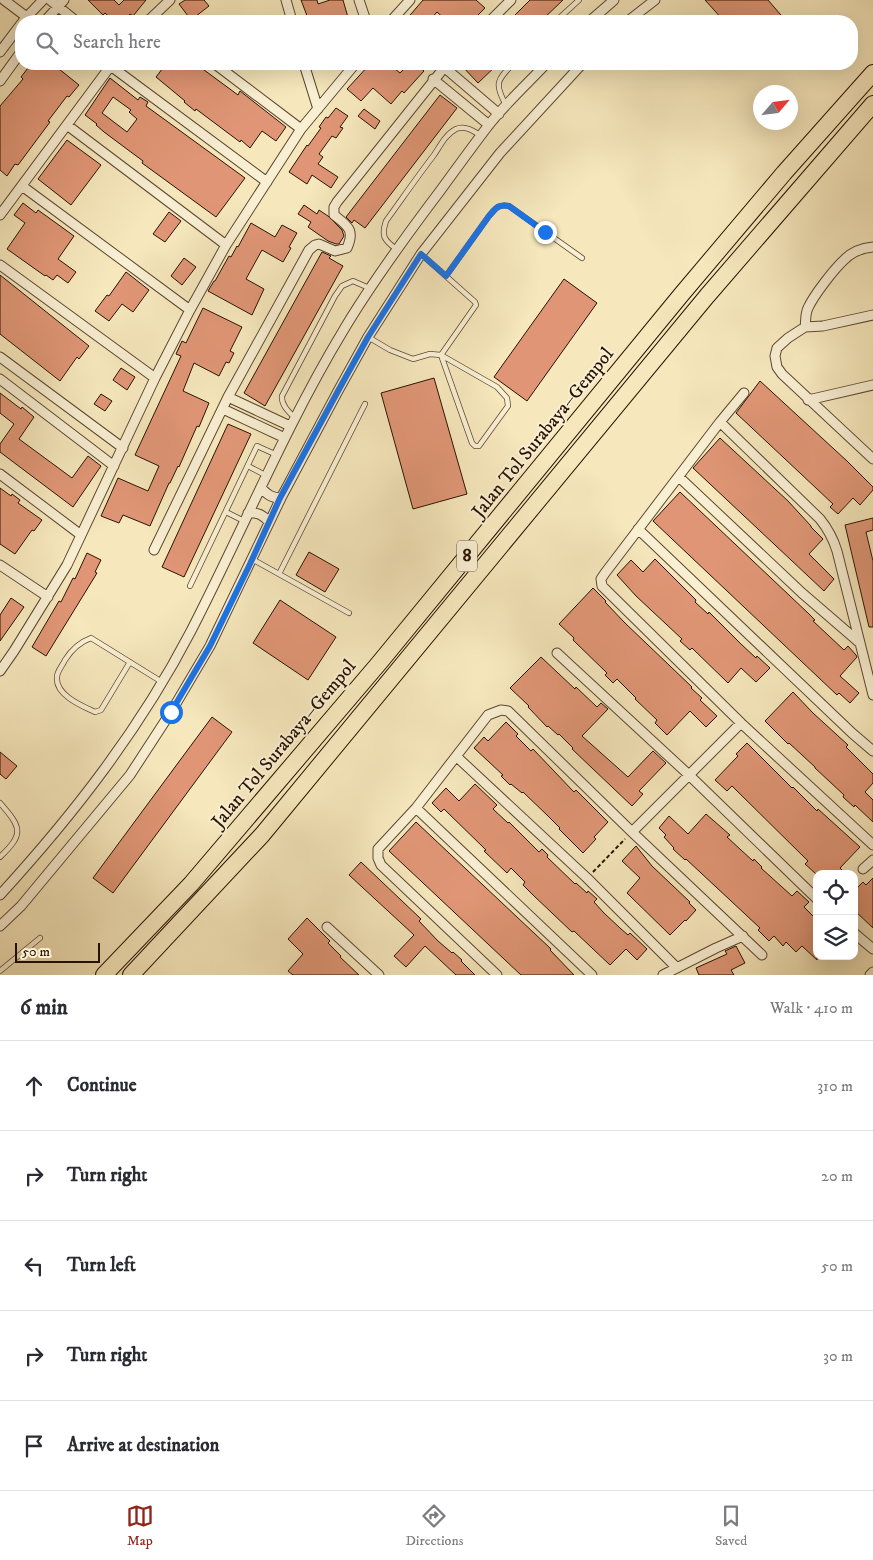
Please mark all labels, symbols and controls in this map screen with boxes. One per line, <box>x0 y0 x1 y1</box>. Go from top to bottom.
search box <box>15 15 858 70</box>
icon: search <box>33 29 61 57</box>
text: Search here <box>73 31 161 54</box>
north arrow <box>753 85 798 130</box>
route end <box>534 221 557 244</box>
street label: Jalan Tol Surabaya–Gempol <box>466 343 619 524</box>
road number: 8 <box>457 540 477 572</box>
street label: Jalan Tol Surabaya–Gempol <box>206 655 361 834</box>
route start <box>160 701 183 724</box>
map controls <box>813 870 858 960</box>
button: locate <box>813 870 858 915</box>
button: layers <box>813 915 858 960</box>
scale bar <box>15 940 100 963</box>
text: 50 m <box>22 943 50 961</box>
text: 6 min <box>20 995 68 1021</box>
text: Walk · 410 m <box>770 998 853 1018</box>
icon: ahead <box>20 1072 48 1100</box>
text: Continue <box>67 1074 137 1097</box>
text: 310 m <box>817 1076 853 1096</box>
icon: right <box>20 1162 48 1190</box>
text: Turn right <box>67 1164 147 1187</box>
text: 20 m <box>821 1166 853 1186</box>
icon: left <box>20 1252 48 1280</box>
text: Turn left <box>67 1254 136 1277</box>
text: 50 m <box>821 1256 853 1276</box>
icon: right <box>20 1342 48 1370</box>
text: Turn right <box>67 1344 147 1367</box>
text: 30 m <box>823 1346 853 1366</box>
icon: arrive <box>20 1432 48 1460</box>
text: Arrive at destination <box>67 1434 219 1457</box>
tab: Map <box>126 1502 154 1550</box>
tab: Directions <box>405 1502 463 1550</box>
tab: Saved <box>715 1502 747 1550</box>

